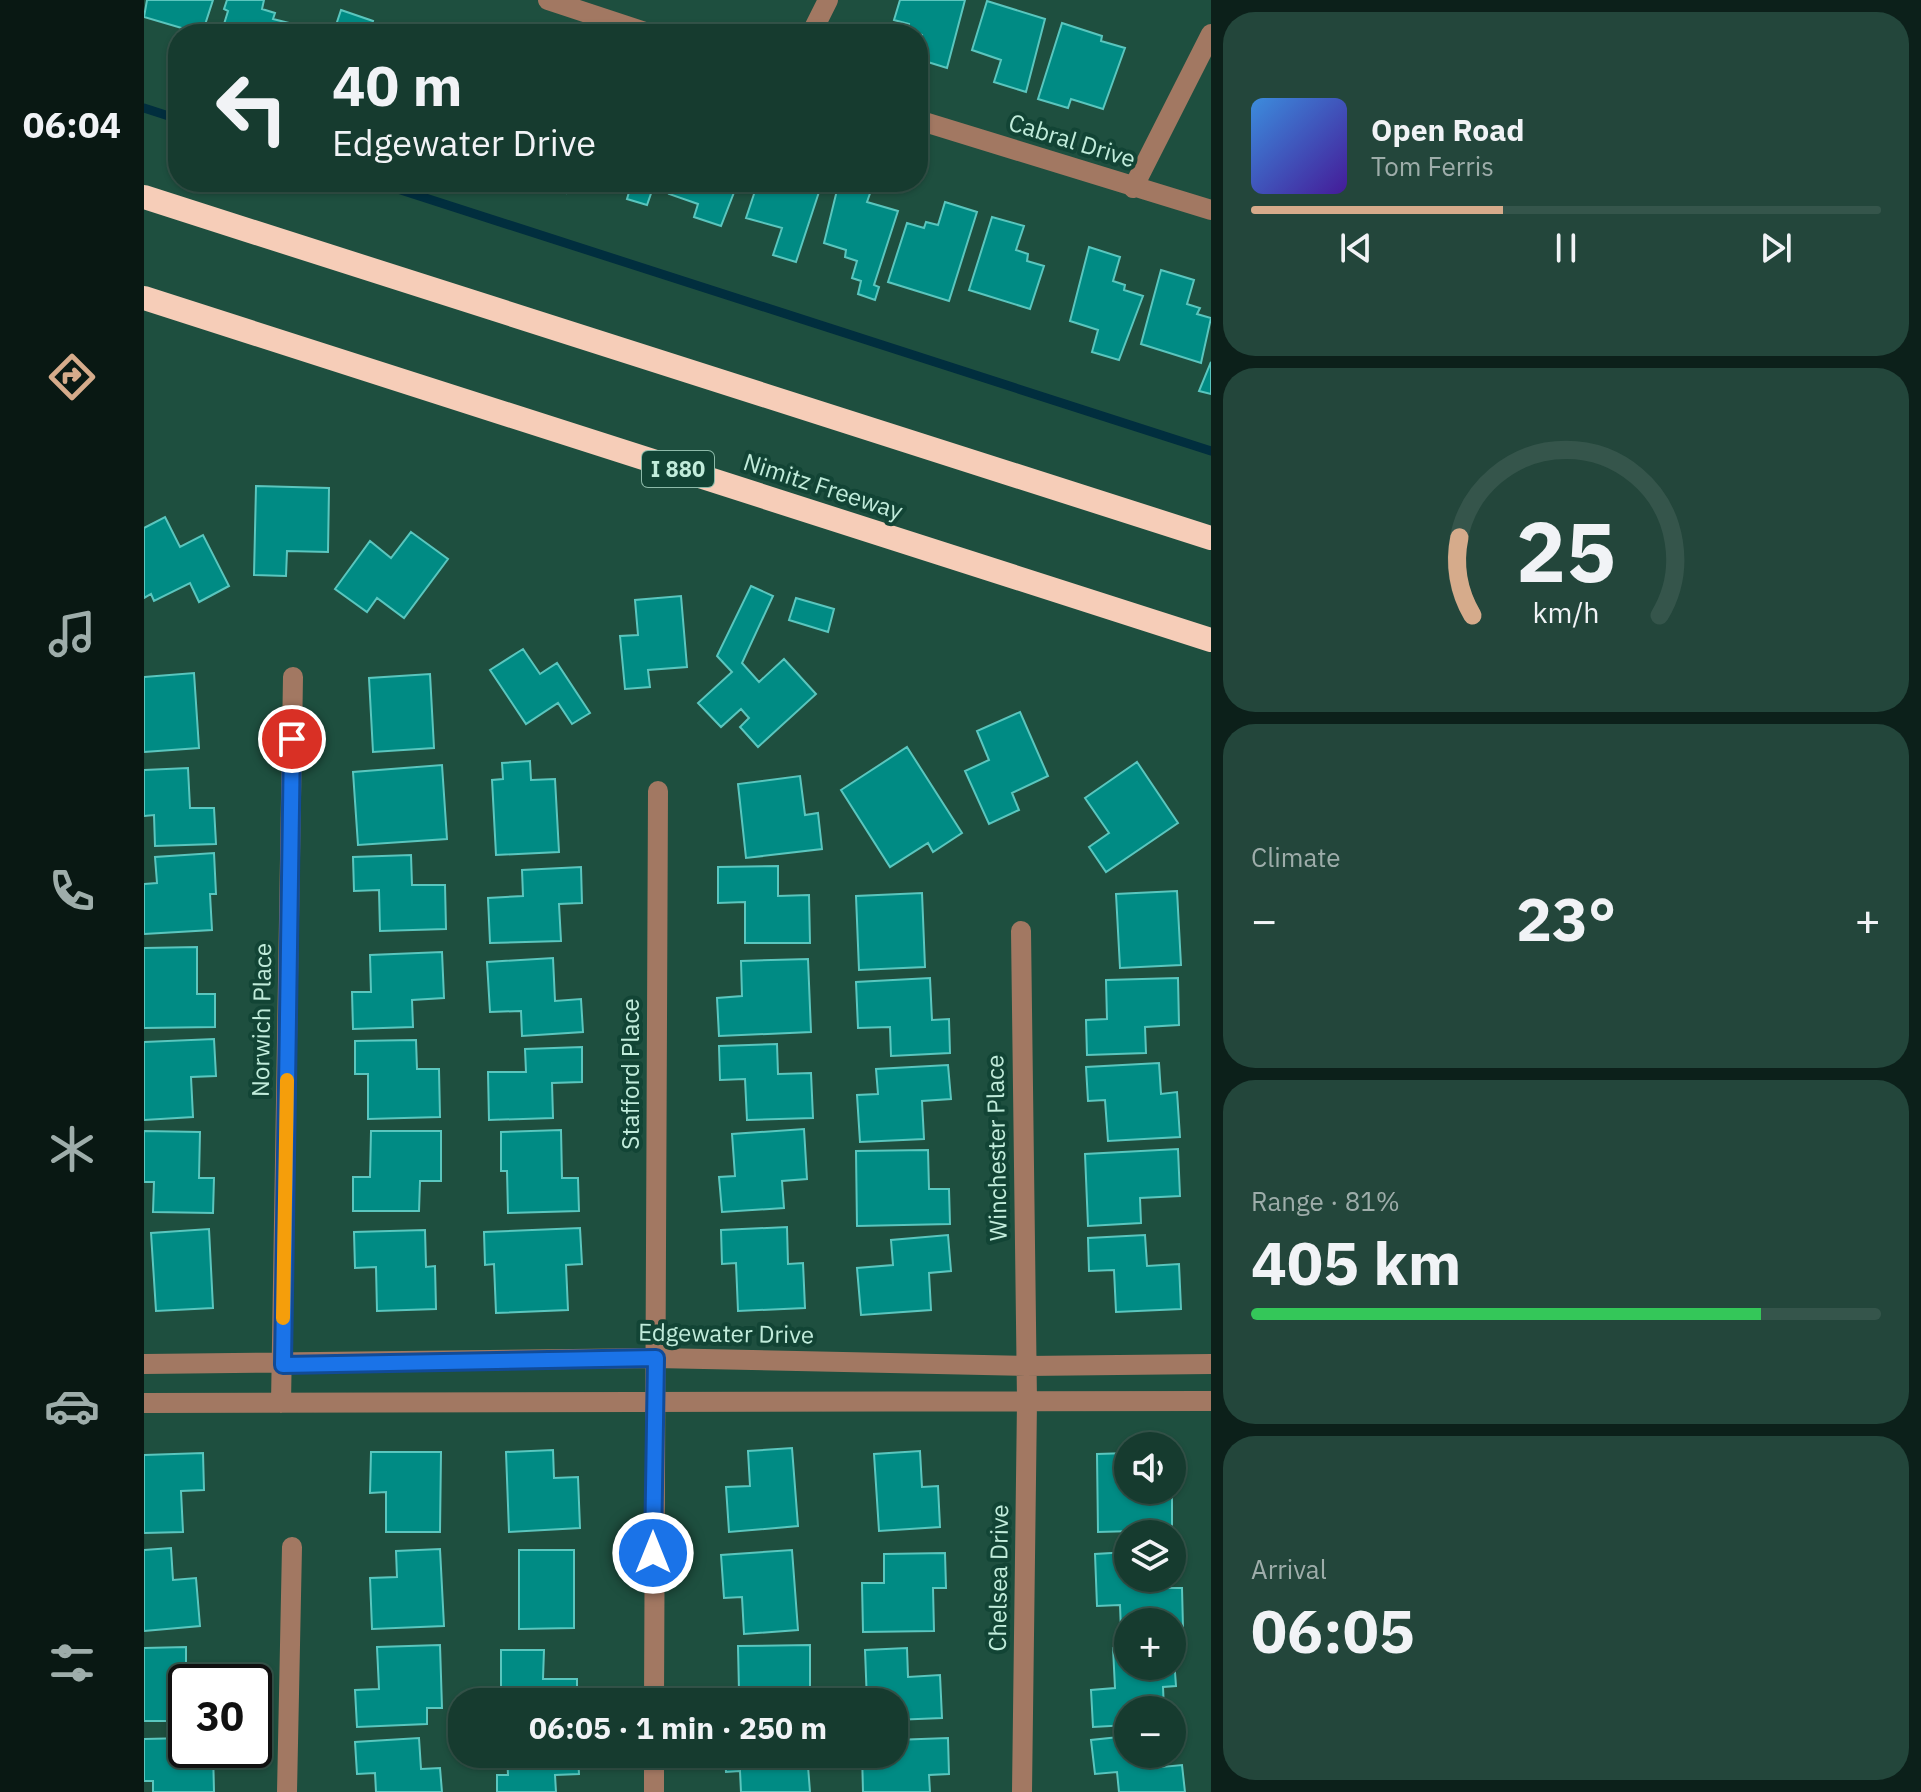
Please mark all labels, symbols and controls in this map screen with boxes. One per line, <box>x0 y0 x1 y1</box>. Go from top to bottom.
text: 40 m <box>332 49 462 121</box>
icon: left <box>200 56 304 160</box>
text: 06:04 <box>23 101 121 148</box>
street label: Cabral Drive <box>1005 106 1140 175</box>
text: Open Road <box>1371 110 1524 149</box>
text: Edgewater Drive <box>332 119 596 166</box>
text: Tom Ferris <box>1371 149 1494 183</box>
icon: previous <box>1334 226 1378 270</box>
icon: pause <box>1544 226 1588 270</box>
icon: next <box>1754 226 1798 270</box>
icon: directions <box>44 349 100 405</box>
street label: Nimitz Freeway <box>739 445 907 527</box>
road number: I 880 <box>642 451 714 487</box>
text: 25 <box>1516 497 1616 605</box>
text: km/h <box>1532 594 1600 631</box>
icon: music <box>44 606 100 662</box>
pin <box>258 705 326 773</box>
icon: arrive <box>270 717 314 761</box>
text: Climate <box>1251 840 1341 874</box>
icon: phone <box>44 863 100 919</box>
text: 23° <box>1516 879 1616 958</box>
text: − <box>1251 891 1277 948</box>
text: + <box>1855 891 1881 948</box>
street label: Norwich Place <box>244 943 278 1097</box>
street label: Stafford Place <box>614 998 646 1150</box>
street label: Winchester Place <box>978 1055 1014 1241</box>
icon: climate <box>44 1121 100 1177</box>
text: Range · 81% <box>1251 1184 1400 1218</box>
text: 405 km <box>1251 1223 1461 1302</box>
street label: Edgewater Drive <box>638 1315 814 1351</box>
icon: car <box>44 1378 100 1434</box>
map controls <box>1114 1432 1186 1768</box>
button: sound <box>1114 1432 1186 1504</box>
street label: Chelsea Drive <box>981 1504 1015 1652</box>
position arrow <box>611 1511 695 1595</box>
button: layers <box>1114 1520 1186 1592</box>
text: Arrival <box>1251 1552 1327 1586</box>
text: 06:05 <box>1251 1591 1415 1670</box>
button: + <box>1114 1608 1186 1680</box>
icon: filters <box>44 1635 100 1691</box>
speed limit sign: 30 <box>168 1664 272 1768</box>
button: − <box>1114 1696 1186 1768</box>
text: 06:05 · 1 min · 250 m <box>529 1708 827 1747</box>

